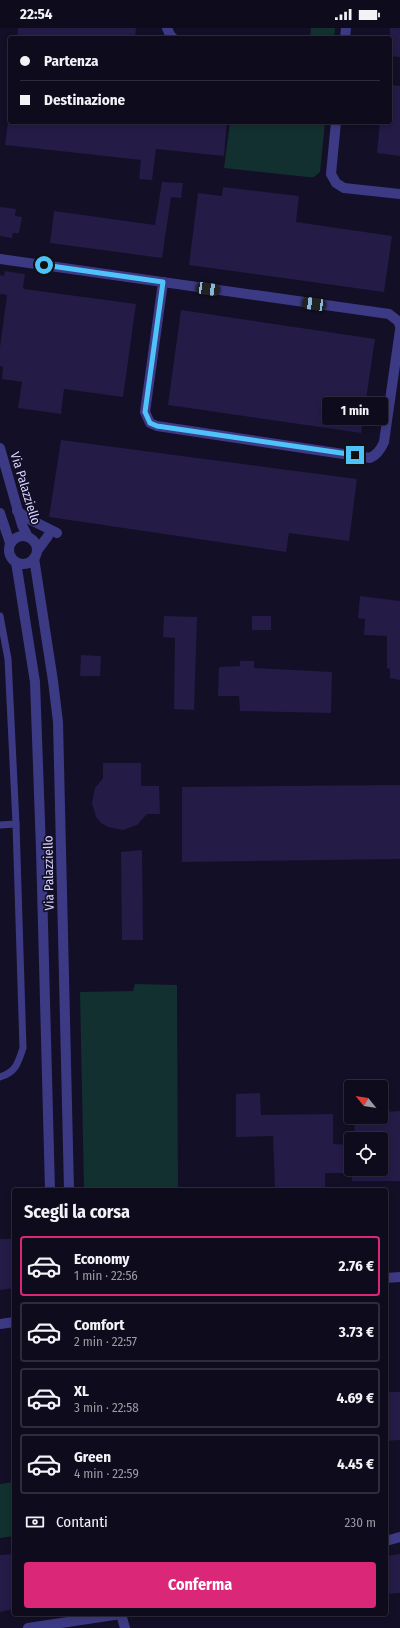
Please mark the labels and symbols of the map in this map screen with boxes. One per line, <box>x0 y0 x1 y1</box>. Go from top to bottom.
route start <box>35 256 53 274</box>
car <box>195 281 221 297</box>
car <box>301 296 327 312</box>
callout: 1 min <box>322 397 388 425</box>
route end <box>346 446 364 464</box>
street label: Via Palazziello <box>7 450 44 526</box>
street label: Via Palazziello <box>40 835 57 911</box>
north arrow <box>344 1080 388 1124</box>

